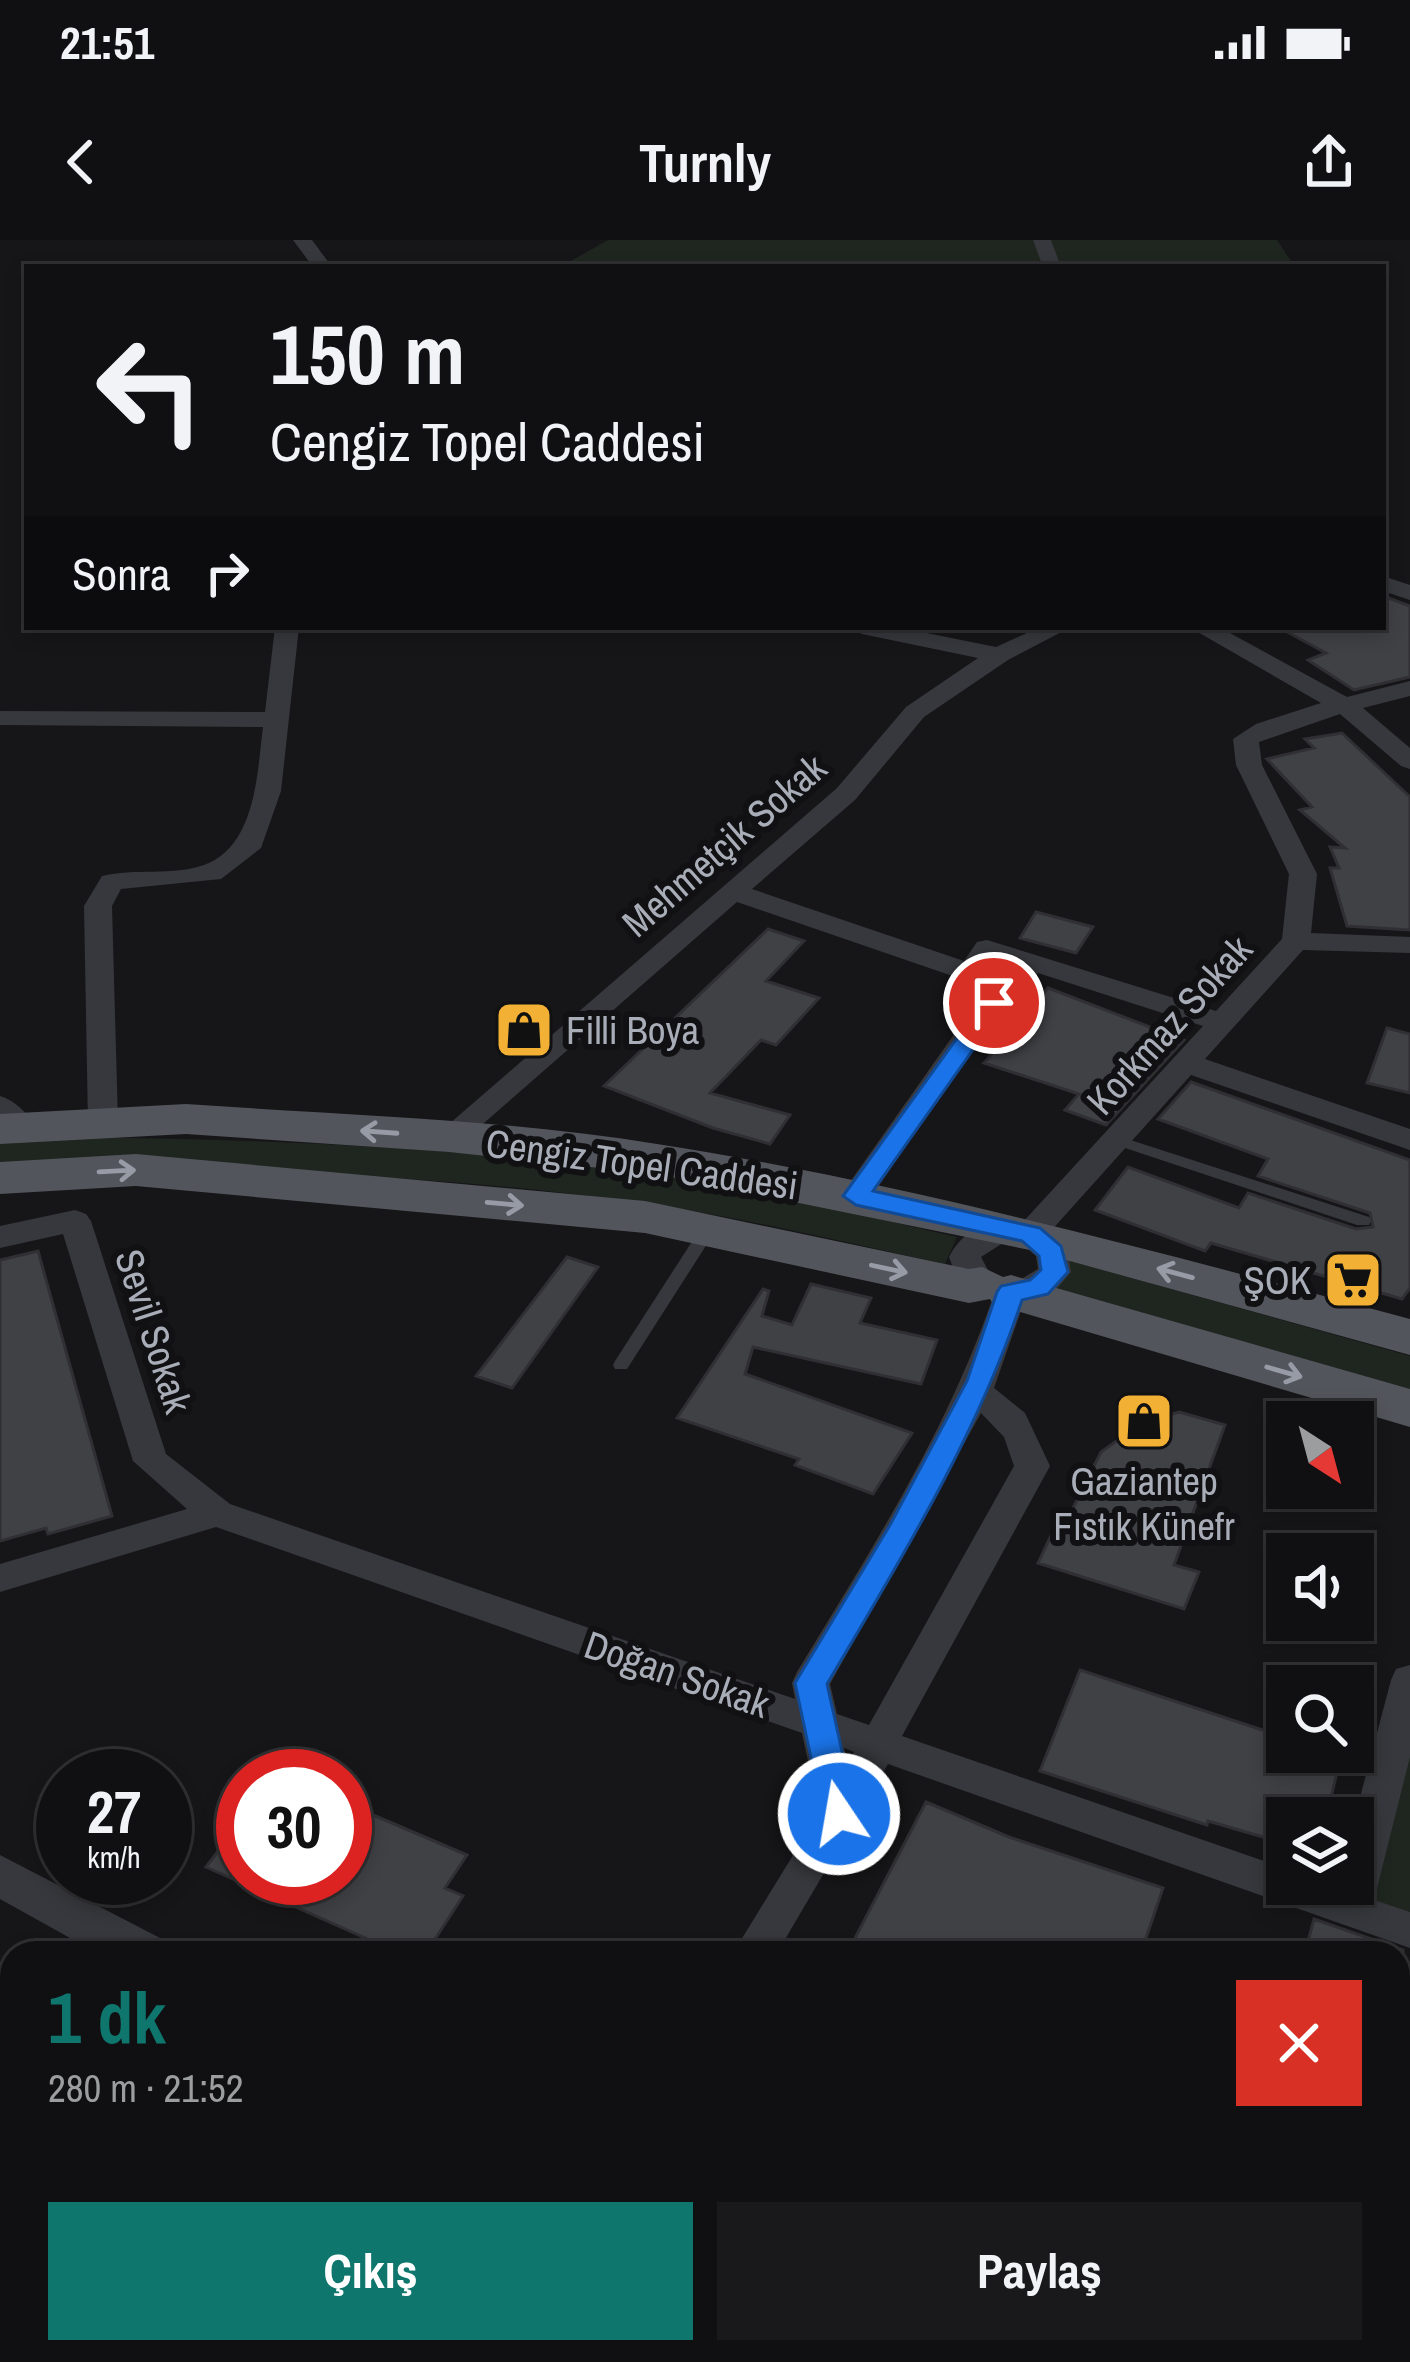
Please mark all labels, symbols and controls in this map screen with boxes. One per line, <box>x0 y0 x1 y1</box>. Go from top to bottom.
text: 21:51 <box>60 12 154 73</box>
text: Turnly <box>639 126 771 199</box>
icon: back <box>48 129 114 195</box>
icon: share <box>1296 129 1362 195</box>
text: 150 m <box>270 297 465 410</box>
icon: left <box>72 312 228 468</box>
text: Cengiz Topel Caddesi <box>270 405 705 478</box>
icon: right <box>194 540 260 606</box>
text: Sonra <box>72 543 170 604</box>
street label: Mehmetçik Sokak <box>611 741 838 948</box>
street label: Korkmaz Sokak <box>1075 924 1264 1126</box>
pin <box>943 952 1045 1054</box>
icon: arrive <box>961 970 1027 1036</box>
shop icon: Filli Boya <box>493 999 555 1061</box>
place label: Filli Boya <box>566 1004 700 1056</box>
street label: Cengiz Topel Caddesi <box>483 1116 801 1212</box>
one-way arrow <box>361 1121 400 1144</box>
one-way arrow <box>97 1160 136 1183</box>
one-way arrow <box>485 1193 524 1216</box>
street label: Sevil Sokak <box>103 1243 205 1420</box>
supermarket icon: ŞOK <box>1322 1249 1384 1311</box>
place label: ŞOK <box>1243 1254 1311 1306</box>
one-way arrow <box>870 1259 908 1282</box>
one-way arrow <box>1157 1261 1195 1283</box>
one-way arrow <box>1264 1362 1302 1384</box>
shop icon: Gaziantep Fıstık Künefr <box>1113 1390 1175 1452</box>
north arrow <box>1266 1401 1374 1509</box>
map controls <box>1266 1401 1374 1905</box>
place label: Gaziantep Fıstık Künefr <box>1053 1455 1235 1552</box>
button: sound <box>1266 1533 1374 1641</box>
street label: Doğan Sokak <box>578 1618 777 1730</box>
button: search <box>1266 1665 1374 1773</box>
speed limit sign: 30 <box>216 1749 372 1905</box>
position arrow <box>776 1751 902 1877</box>
text: 27 <box>87 1771 141 1852</box>
button: layers <box>1266 1797 1374 1905</box>
text: km/h <box>87 1837 141 1877</box>
text: 1 dk <box>48 1968 166 2065</box>
button: close <box>1236 1980 1362 2106</box>
text: 280 m · 21:52 <box>48 2062 244 2114</box>
button: Çıkış <box>48 2202 693 2340</box>
button: Paylaş <box>717 2202 1362 2340</box>

